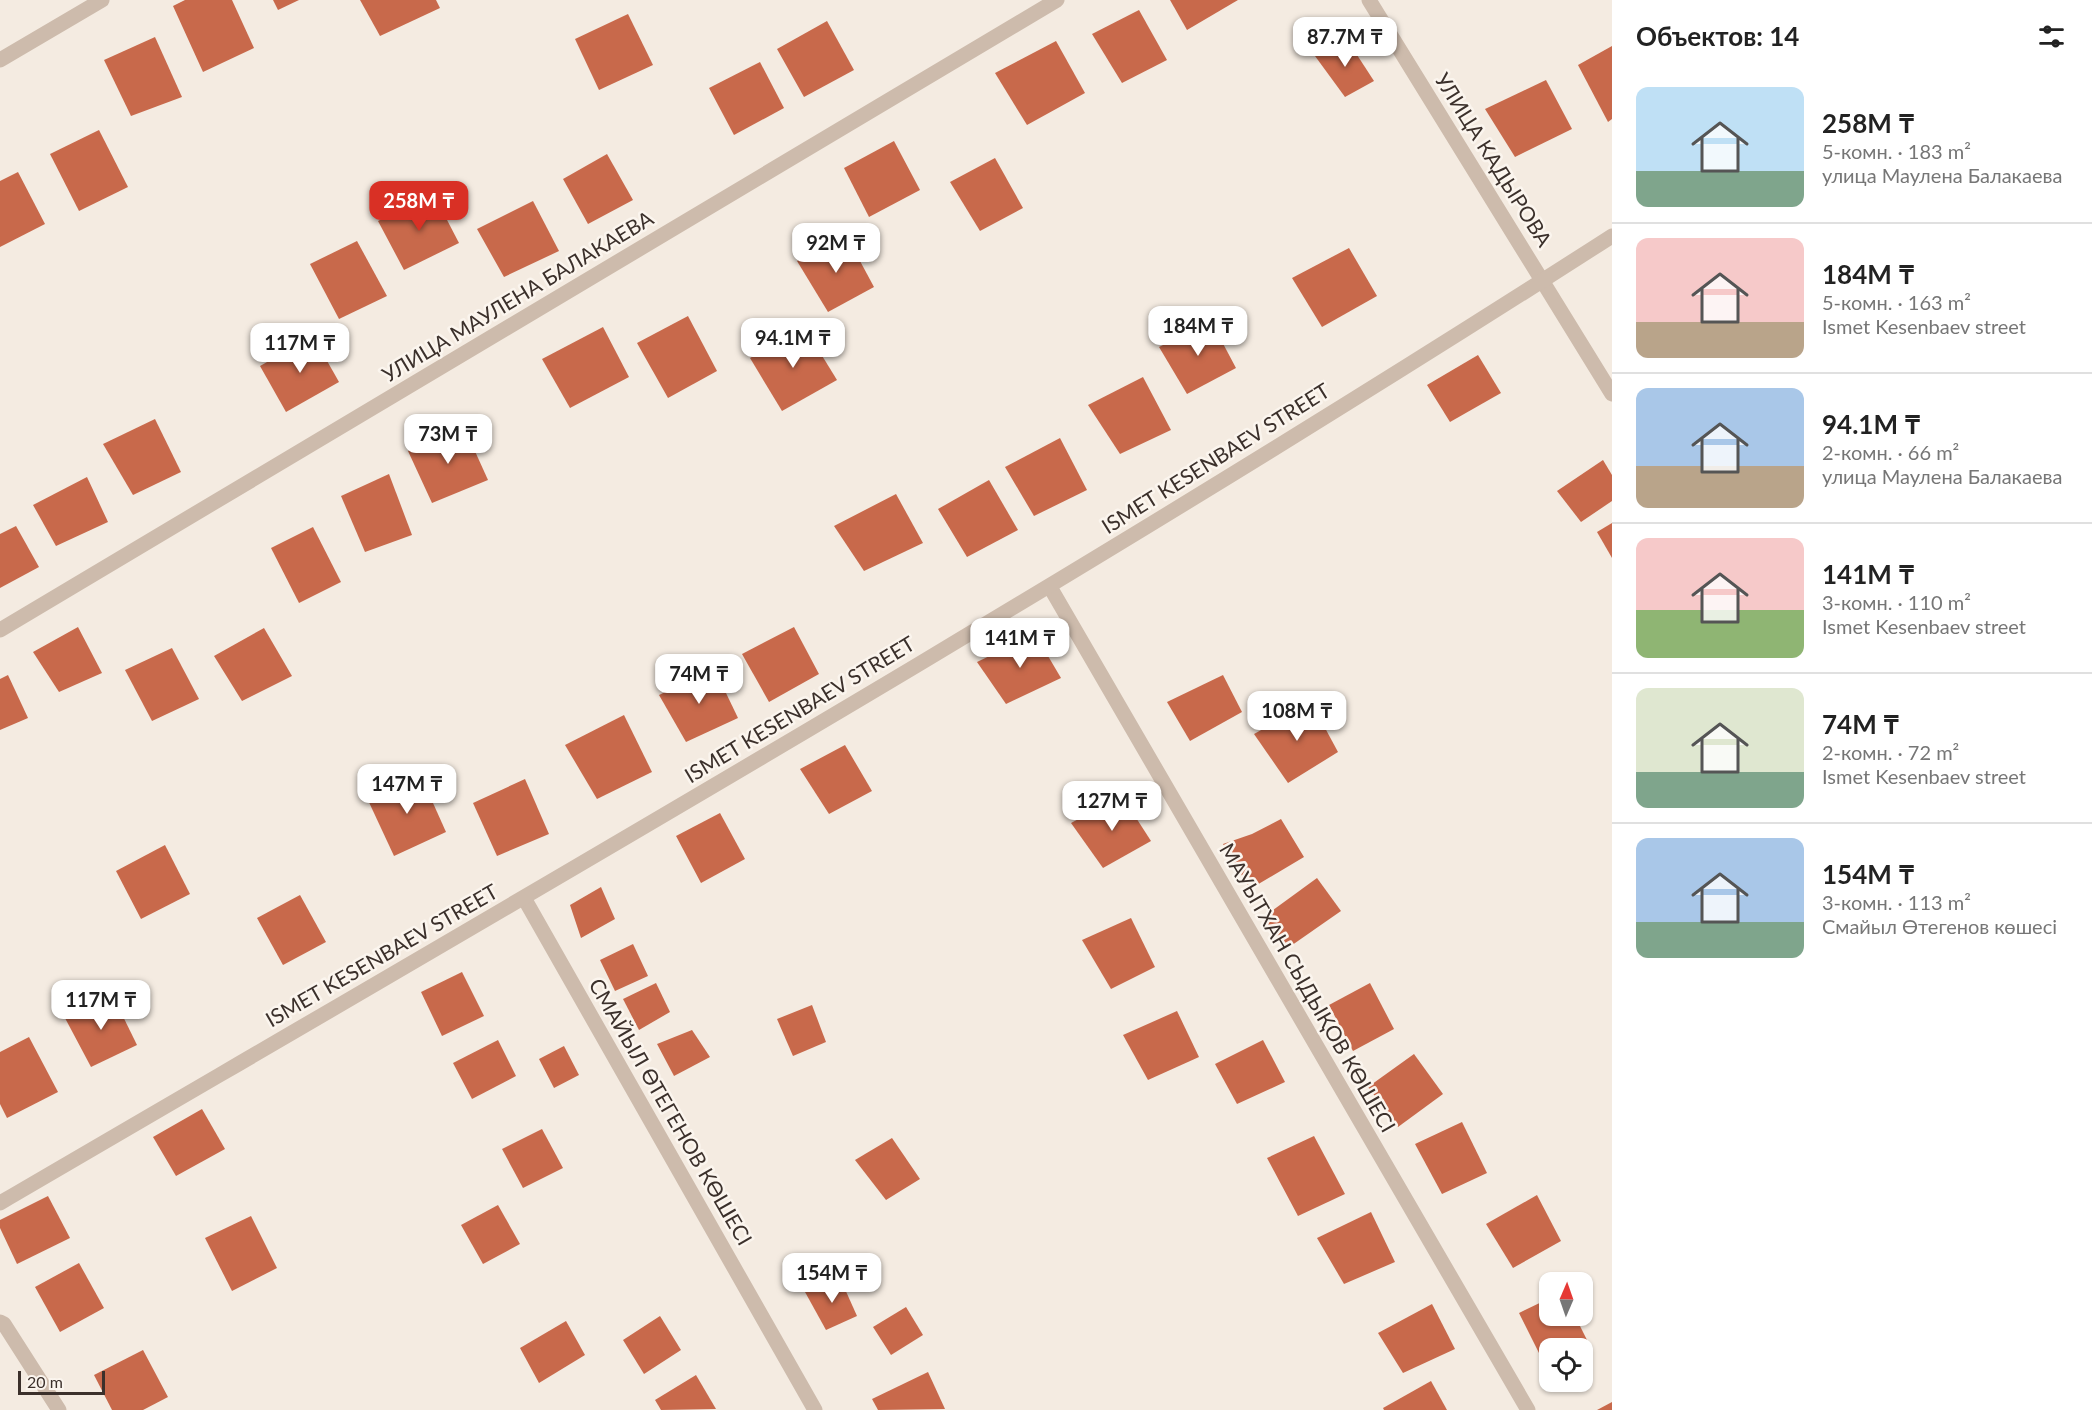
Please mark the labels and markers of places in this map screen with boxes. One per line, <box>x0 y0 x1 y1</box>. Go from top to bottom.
pin: 87.7M ₸ <box>1290 17 1400 68</box>
pin: 258M ₸ <box>370 181 468 232</box>
pin: 92M ₸ <box>794 223 878 274</box>
pin: 184M ₸ <box>1149 306 1247 357</box>
pin: 94.1M ₸ <box>738 318 848 369</box>
pin: 117M ₸ <box>251 323 349 374</box>
pin: 73M ₸ <box>406 414 490 465</box>
pin: 141M ₸ <box>971 618 1069 669</box>
pin: 74M ₸ <box>657 654 741 705</box>
pin: 108M ₸ <box>1248 691 1346 742</box>
pin: 147M ₸ <box>358 764 456 815</box>
pin: 127M ₸ <box>1063 781 1161 832</box>
pin: 117M ₸ <box>52 980 150 1031</box>
pin: 154M ₸ <box>783 1253 881 1304</box>

